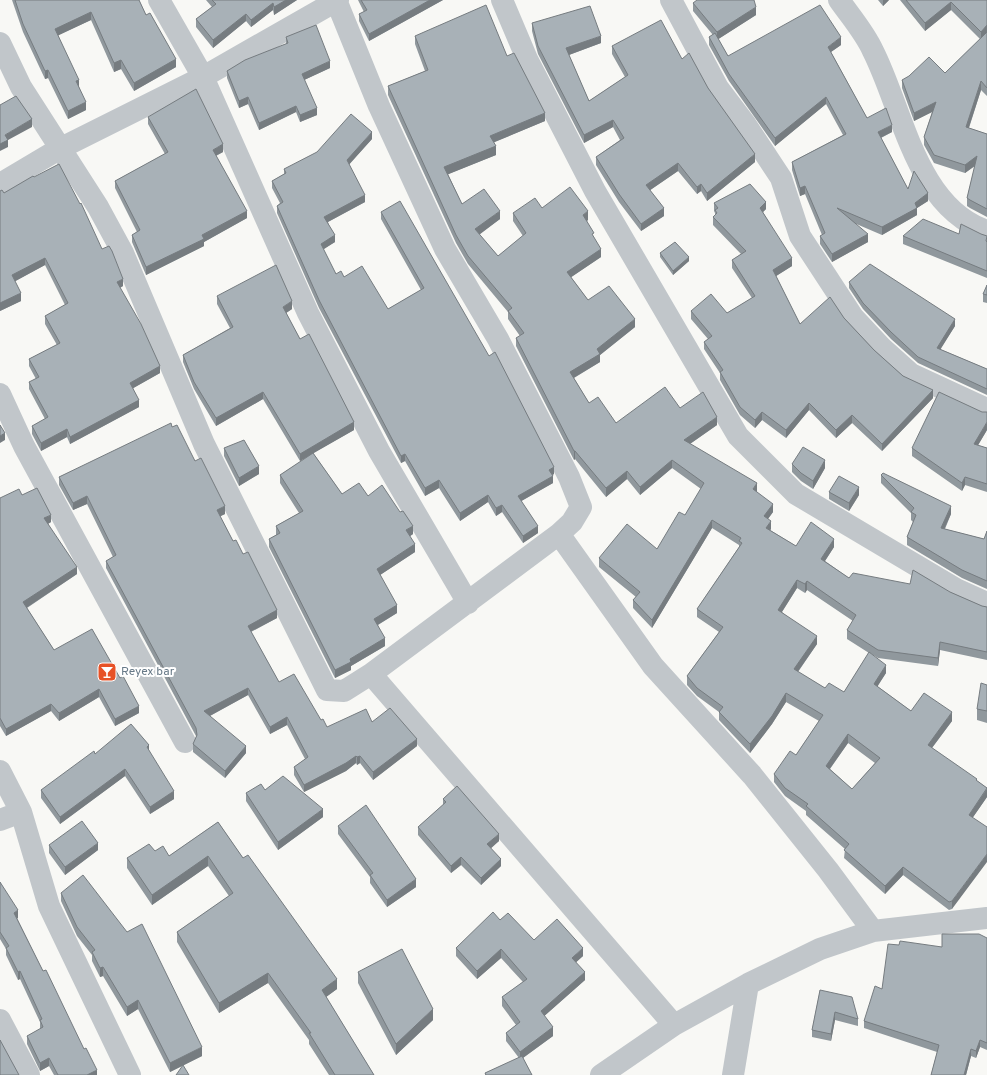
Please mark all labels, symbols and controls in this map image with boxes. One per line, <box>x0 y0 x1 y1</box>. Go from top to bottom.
bar icon: Reyex bar <box>96 661 118 683</box>
place label: Reyex bar <box>121 664 175 680</box>

